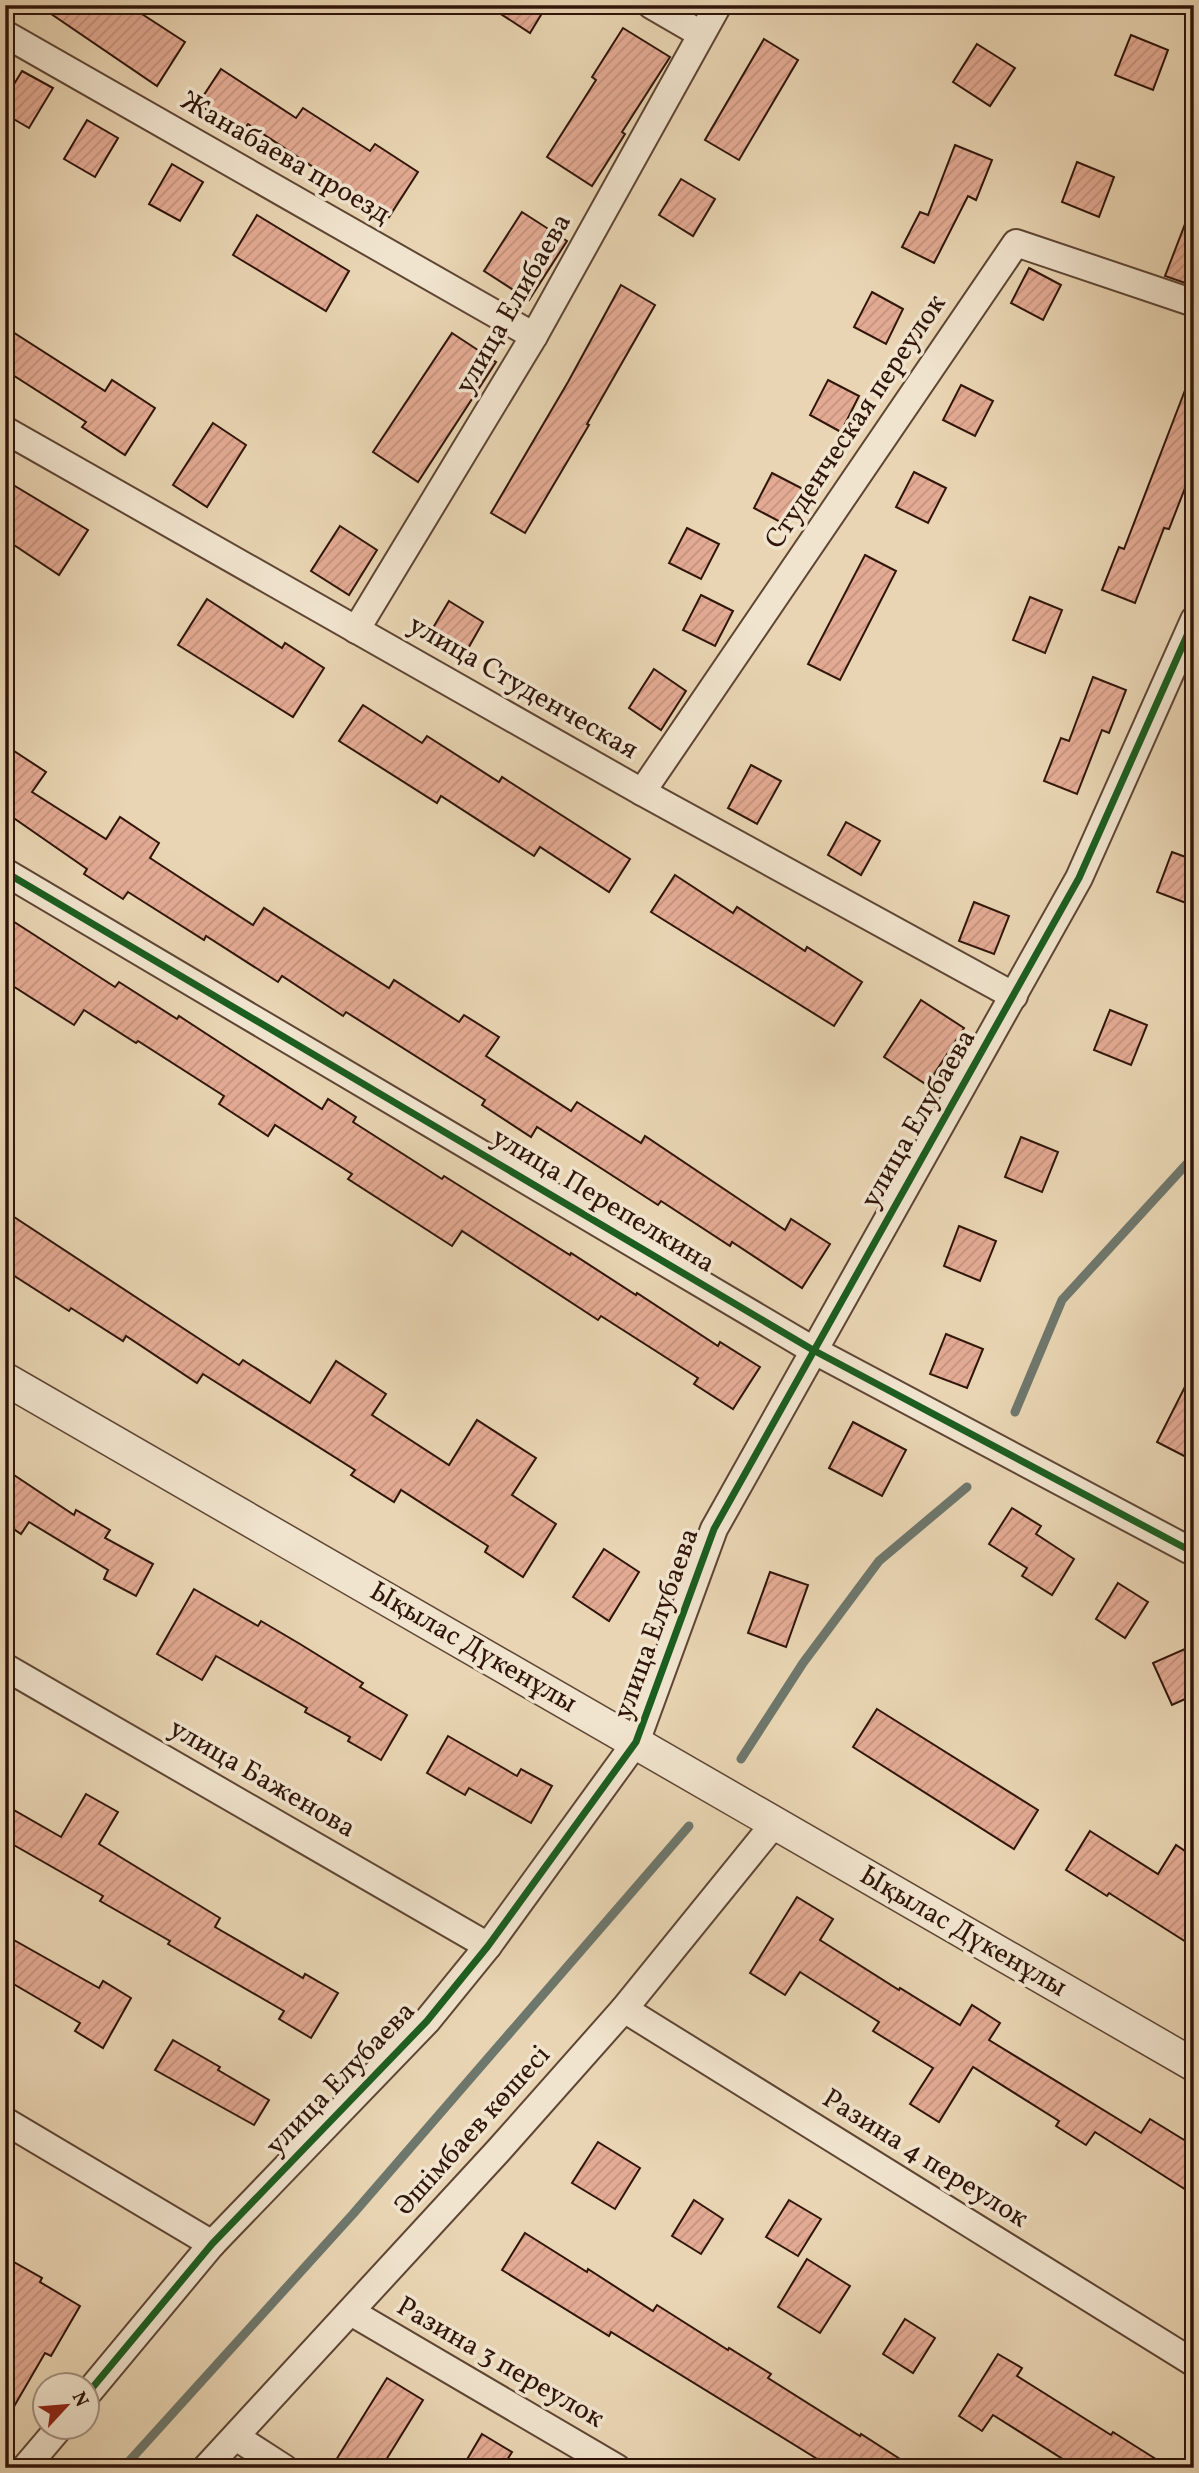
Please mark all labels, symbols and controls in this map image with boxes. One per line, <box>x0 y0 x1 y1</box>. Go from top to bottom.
street label: Жанабаева проезд <box>173 82 397 234</box>
street label: улица Елибаева <box>446 206 582 402</box>
street label: Студенческая переулок <box>756 287 956 557</box>
street label: улица Студенческая <box>401 606 645 770</box>
street label: улица Елубаева <box>852 1022 986 1216</box>
street label: улица Перепелкина <box>484 1119 722 1283</box>
street label: улица Елубаева <box>604 1523 710 1725</box>
street label: Ықылас Дүкенұлы <box>362 1573 584 1723</box>
street label: улица Баженова <box>161 1710 363 1848</box>
street label: Ықылас Дүкенұлы <box>852 1857 1074 2007</box>
street label: улица Елубаева <box>257 1993 425 2165</box>
street label: Әшімбаев көшесі <box>386 2037 560 2225</box>
street label: Разина 4 переулок <box>814 2080 1036 2238</box>
street label: Разина 3 переулок <box>389 2288 611 2438</box>
north arrow <box>32 2372 102 2442</box>
text: N <box>65 2388 94 2412</box>

